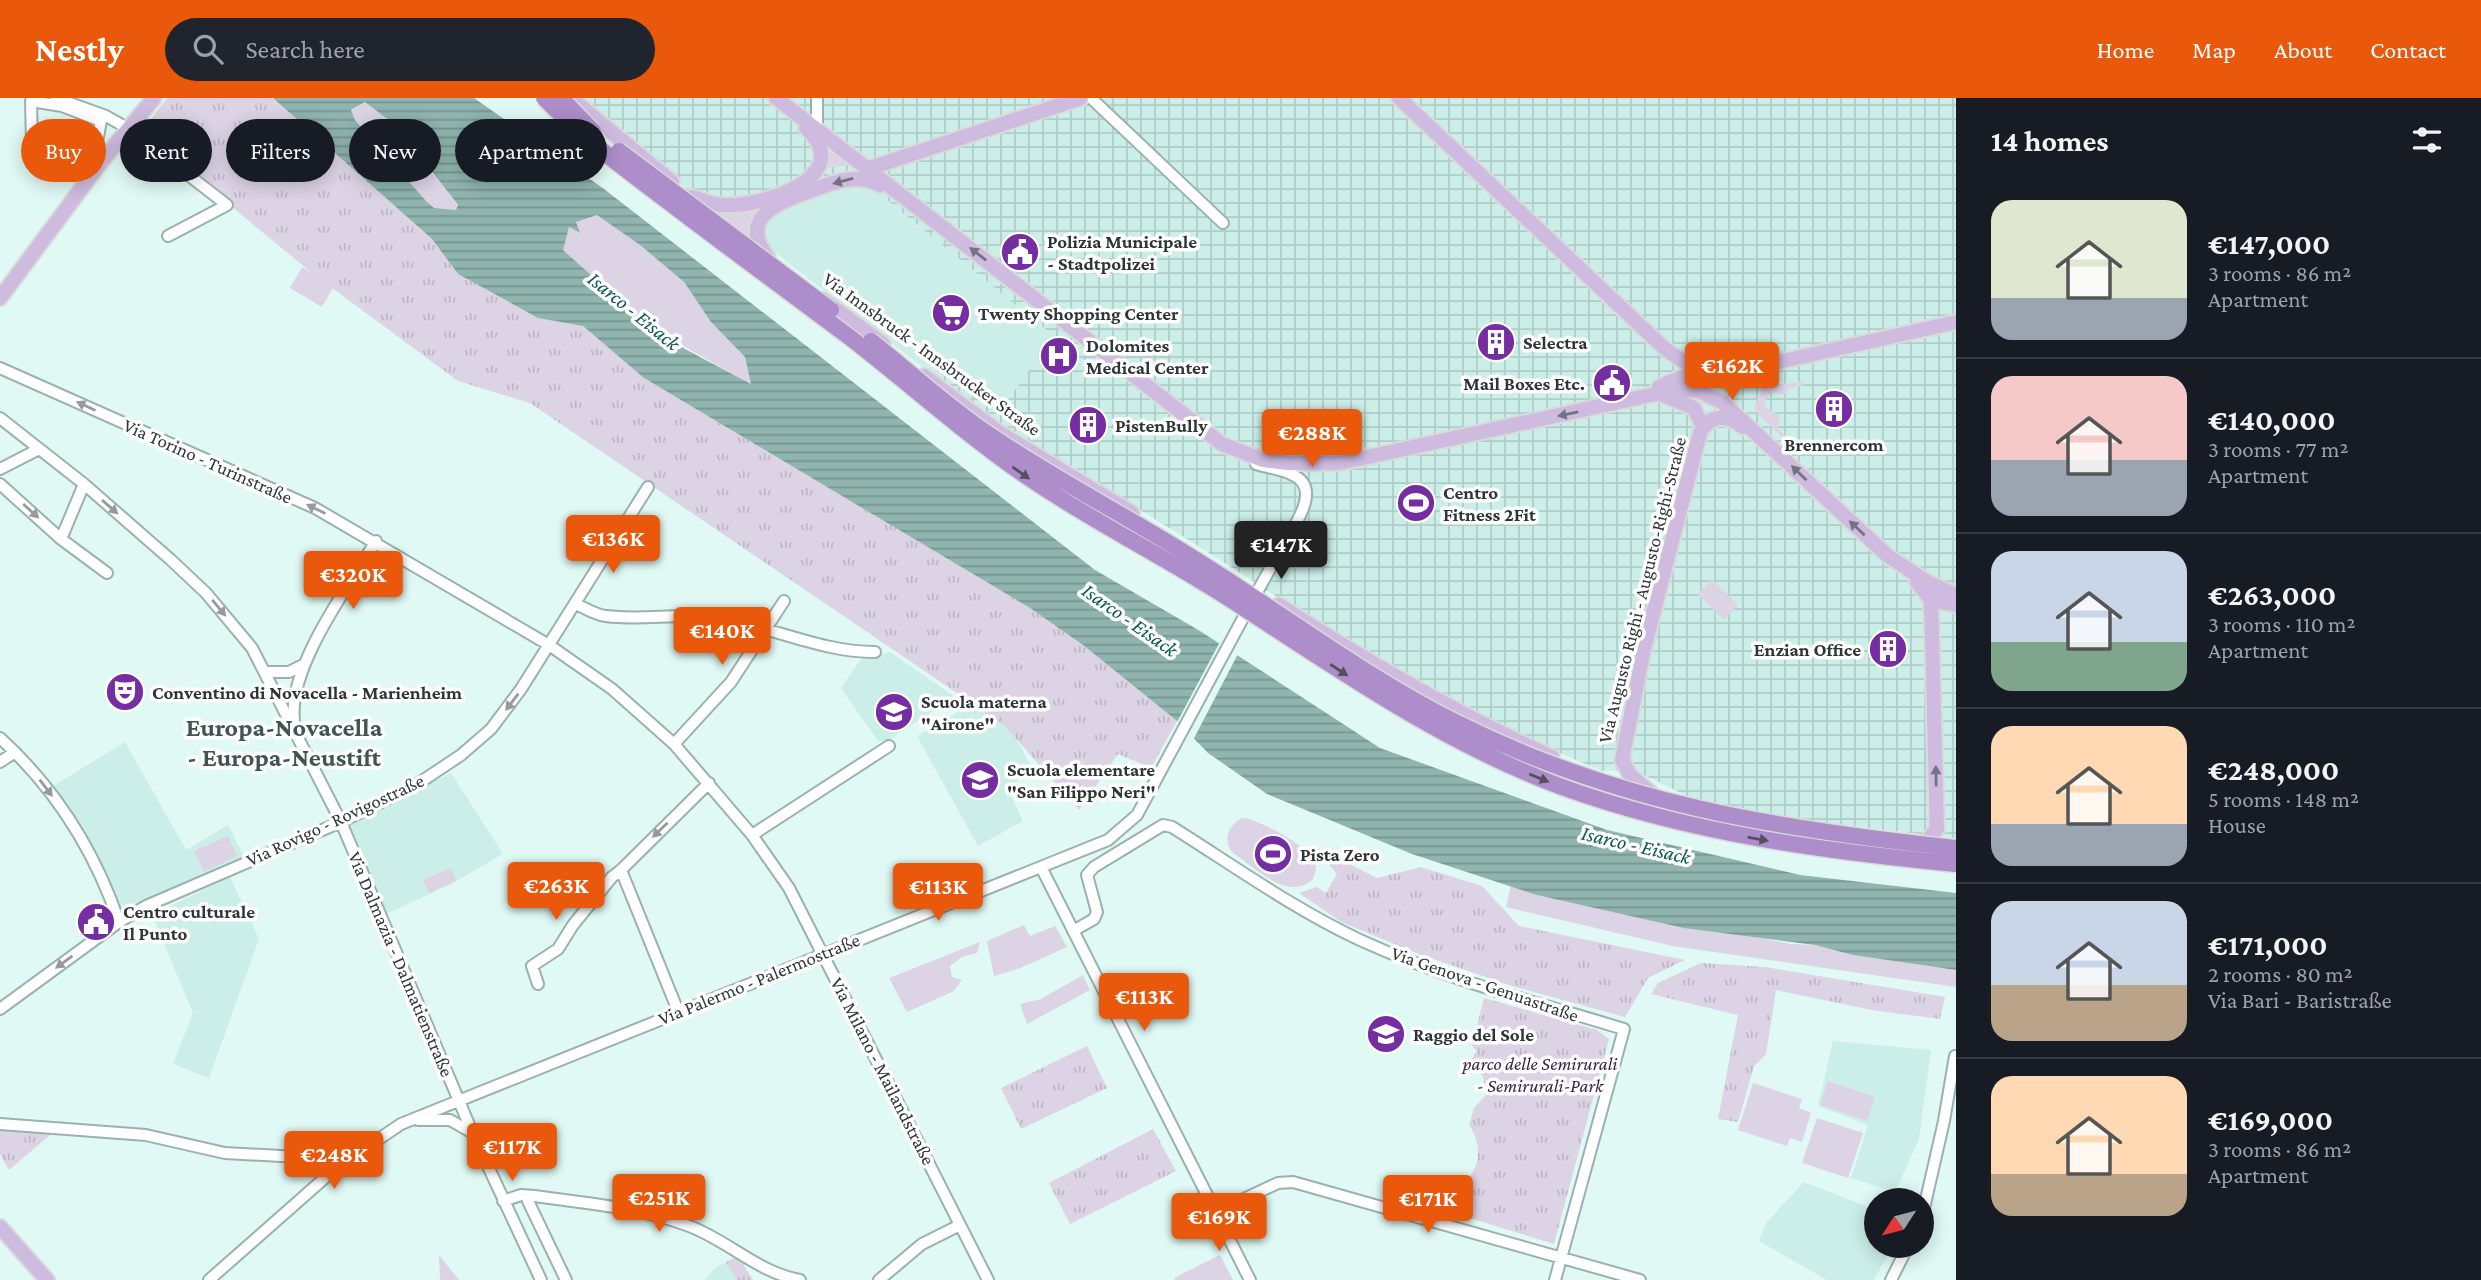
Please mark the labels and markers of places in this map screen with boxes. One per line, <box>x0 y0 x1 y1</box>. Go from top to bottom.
public building icon: Polizia Municipale - Stadtpolizei <box>999 231 1041 273</box>
place label: Polizia Municipale - Stadtpolizei <box>1047 231 1197 274</box>
supermarket icon: Twenty Shopping Center <box>930 292 972 334</box>
place label: Twenty Shopping Center <box>978 303 1179 324</box>
building icon: Selectra <box>1475 321 1517 363</box>
place label: Selectra <box>1523 332 1588 353</box>
hospital icon: Dolomites Medical Center <box>1038 335 1080 377</box>
place label: Dolomites Medical Center <box>1086 335 1209 378</box>
pin: €162K <box>1683 342 1781 402</box>
public building icon: Mail Boxes Etc. <box>1591 362 1633 404</box>
place label: Mail Boxes Etc. <box>1463 373 1585 394</box>
building icon: Brennercom <box>1813 388 1855 430</box>
building icon: PistenBully <box>1067 404 1109 446</box>
pin: €288K <box>1263 410 1361 469</box>
place label: PistenBully <box>1115 415 1208 436</box>
place label: Brennercom <box>1784 434 1884 455</box>
sports icon: Centro Fitness 2Fit <box>1395 482 1437 524</box>
place label: Centro Fitness 2Fit <box>1443 482 1536 525</box>
pin: €136K <box>564 516 662 575</box>
pin: €147K <box>1232 522 1330 581</box>
pin: €320K <box>304 552 402 611</box>
pin: €140K <box>673 608 771 667</box>
building icon: Enzian Office <box>1867 628 1909 670</box>
place label: Enzian Office <box>1754 639 1861 660</box>
theatre icon: Conventino di Novacella - Marienheim <box>104 671 146 713</box>
place label: Conventino di Novacella - Marienheim <box>152 682 462 703</box>
school or university icon: Scuola materna "Airone" <box>873 691 915 733</box>
place label: Scuola materna "Airone" <box>921 691 1047 734</box>
school or university icon: Scuola elementare "San Filippo Neri" <box>959 759 1001 801</box>
place label: Scuola elementare "San Filippo Neri" <box>1007 759 1156 802</box>
sports icon: Pista Zero <box>1252 833 1294 875</box>
place label: Pista Zero <box>1300 844 1380 865</box>
pin: €263K <box>507 862 605 922</box>
pin: €113K <box>889 864 987 923</box>
public building icon: Centro culturale Il Punto <box>75 901 117 943</box>
place label: Centro culturale Il Punto <box>123 901 255 944</box>
pin: €113K <box>1095 974 1193 1033</box>
school or university icon: Raggio del Sole <box>1365 1013 1407 1055</box>
place label: Raggio del Sole <box>1413 1024 1534 1045</box>
pin: €117K <box>463 1124 561 1183</box>
pin: €248K <box>285 1132 383 1191</box>
pin: €251K <box>610 1174 708 1234</box>
pin: €171K <box>1379 1176 1477 1235</box>
pin: €169K <box>1170 1194 1268 1253</box>

